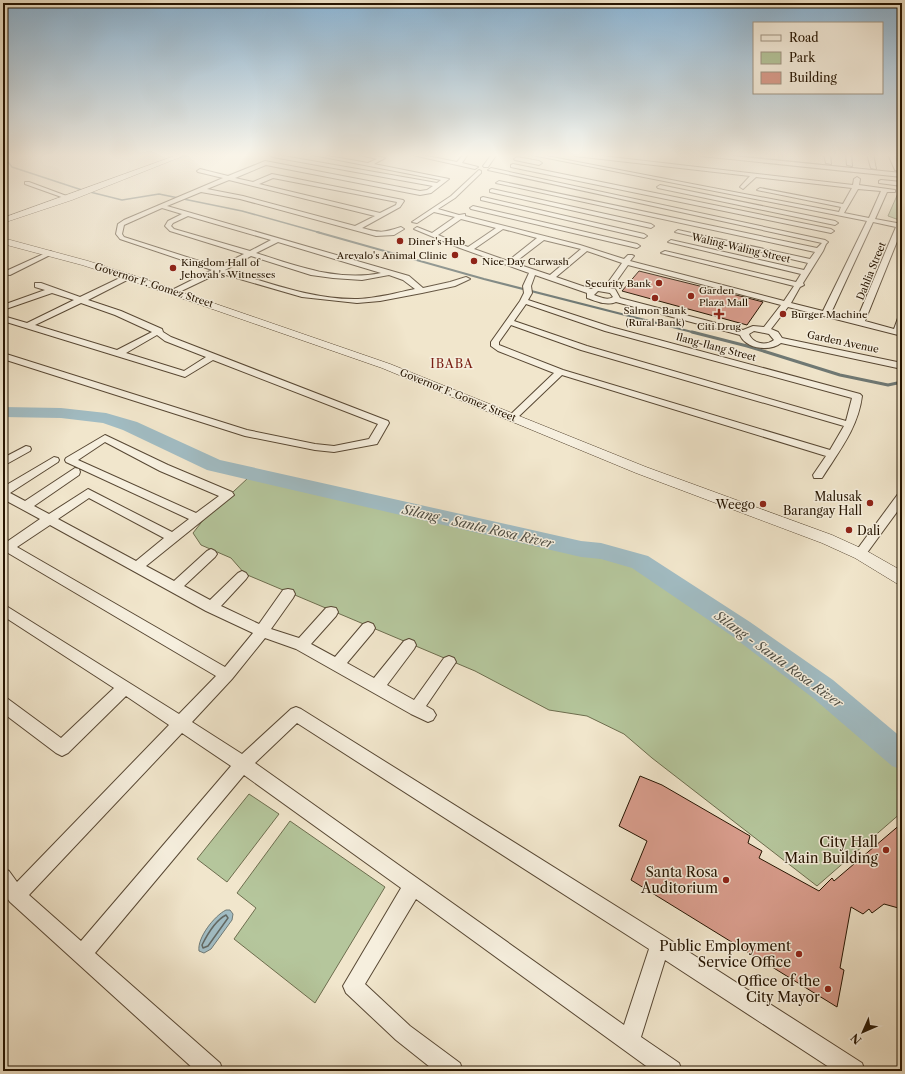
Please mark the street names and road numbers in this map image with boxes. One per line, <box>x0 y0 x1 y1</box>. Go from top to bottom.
street label: Waling-Waling Street <box>689 230 792 266</box>
street label: Dahlia Street <box>853 239 889 302</box>
street label: Governor F. Gomez Street <box>93 260 215 311</box>
street label: Garden Avenue <box>806 328 881 356</box>
street label: Ilang-Ilang Street <box>674 330 758 364</box>
street label: Governor F. Gomez Street <box>398 366 518 424</box>

